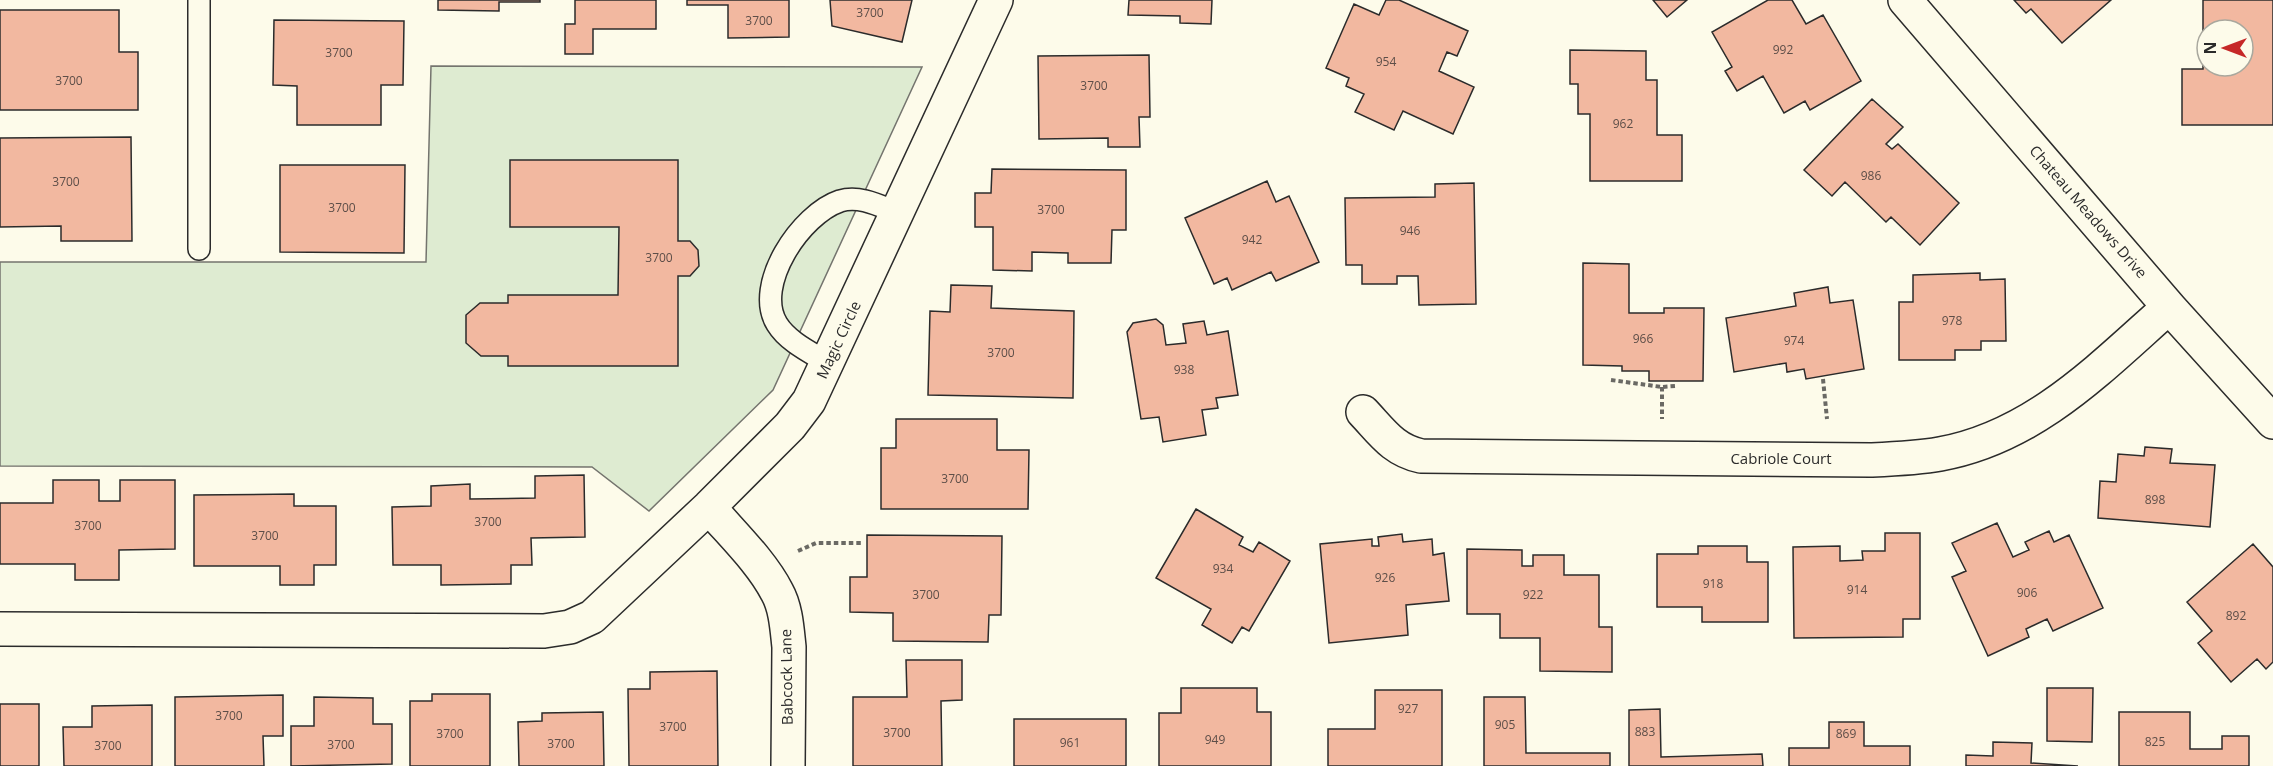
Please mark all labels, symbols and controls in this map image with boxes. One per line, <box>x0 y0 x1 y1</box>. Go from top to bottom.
house number: 3700 <box>856 4 884 21</box>
house number: 3700 <box>745 12 773 29</box>
north arrow <box>2195 18 2255 78</box>
house number: 992 <box>1773 41 1793 58</box>
text: N <box>2199 41 2221 55</box>
house number: 3700 <box>325 44 353 61</box>
house number: 954 <box>1376 53 1396 70</box>
house number: 3700 <box>55 72 83 89</box>
house number: 3700 <box>1080 77 1108 94</box>
house number: 962 <box>1613 115 1633 132</box>
street label: Chateau Meadows Drive <box>2025 141 2152 282</box>
house number: 986 <box>1861 167 1881 184</box>
house number: 3700 <box>52 173 80 190</box>
house number: 3700 <box>328 199 356 216</box>
house number: 3700 <box>1037 201 1065 218</box>
house number: 946 <box>1400 222 1420 239</box>
house number: 942 <box>1242 231 1262 248</box>
house number: 3700 <box>645 249 673 266</box>
street label: Magic Circle <box>811 297 865 382</box>
house number: 978 <box>1942 312 1962 329</box>
house number: 966 <box>1633 330 1653 347</box>
house number: 974 <box>1784 332 1804 349</box>
house number: 3700 <box>987 344 1015 361</box>
house number: 938 <box>1174 361 1194 378</box>
street label: Cabriole Court <box>1730 448 1832 468</box>
house number: 3700 <box>941 470 969 487</box>
house number: 898 <box>2145 491 2165 508</box>
house number: 3700 <box>474 513 502 530</box>
house number: 3700 <box>74 517 102 534</box>
house number: 3700 <box>251 527 279 544</box>
house number: 934 <box>1213 560 1233 577</box>
house number: 926 <box>1375 569 1395 586</box>
house number: 918 <box>1703 575 1723 592</box>
house number: 914 <box>1847 581 1867 598</box>
house number: 906 <box>2017 584 2037 601</box>
house number: 3700 <box>912 586 940 603</box>
house number: 922 <box>1523 586 1543 603</box>
house number: 892 <box>2226 607 2246 624</box>
street label: Babcock Lane <box>775 629 797 725</box>
house number: 927 <box>1398 700 1418 717</box>
house number: 3700 <box>215 707 243 724</box>
house number: 905 <box>1495 716 1515 733</box>
house number: 3700 <box>659 718 687 735</box>
house number: 883 <box>1635 723 1655 740</box>
house number: 3700 <box>883 724 911 741</box>
house number: 3700 <box>436 725 464 742</box>
house number: 869 <box>1836 725 1856 742</box>
house number: 949 <box>1205 731 1225 748</box>
house number: 825 <box>2145 733 2165 750</box>
house number: 961 <box>1060 734 1080 751</box>
house number: 3700 <box>547 735 575 752</box>
house number: 3700 <box>327 736 355 753</box>
house number: 3700 <box>94 737 122 754</box>

